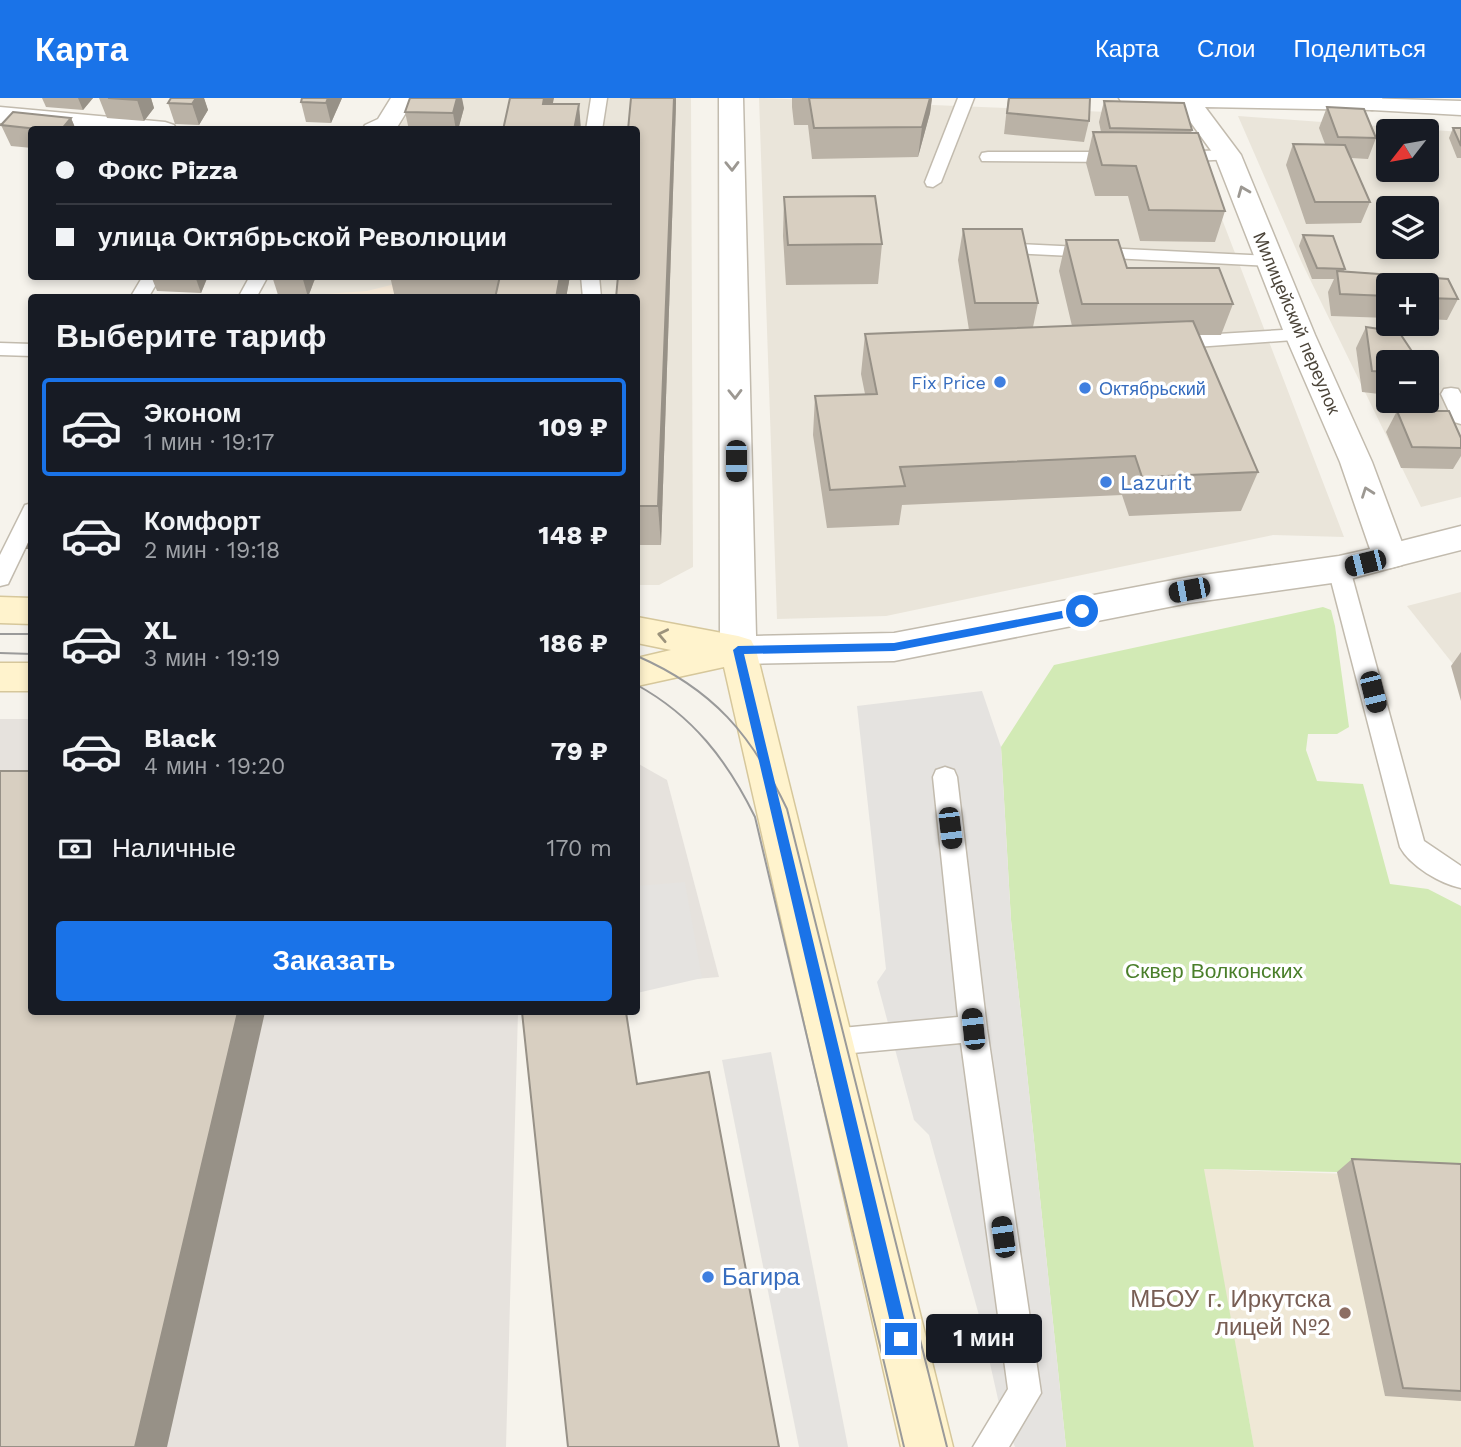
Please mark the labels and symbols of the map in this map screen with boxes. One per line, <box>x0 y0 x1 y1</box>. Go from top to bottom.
north arrow <box>1376 119 1438 182</box>
one-way arrow <box>724 161 740 172</box>
one-way arrow <box>1237 186 1251 199</box>
street label: Милицейский переулок <box>1249 229 1345 417</box>
place label: Fix Price <box>911 372 986 393</box>
marker: Fix Price <box>992 374 1008 390</box>
place label: Октябрьский <box>1099 378 1206 399</box>
marker: Октябрьский <box>1077 380 1093 396</box>
one-way arrow <box>727 389 743 399</box>
car <box>726 440 747 482</box>
place label: Lazurit <box>1120 470 1192 495</box>
marker: Lazurit <box>1098 474 1114 490</box>
one-way arrow <box>1361 487 1375 499</box>
car <box>1343 548 1388 578</box>
car <box>1167 576 1212 604</box>
route start <box>1066 595 1098 627</box>
one-way arrow <box>657 628 669 643</box>
car <box>1358 669 1389 715</box>
car <box>938 806 963 850</box>
park label: Сквер Волконских <box>1125 958 1303 983</box>
car <box>961 1007 986 1051</box>
car <box>990 1215 1017 1259</box>
place label: Багира <box>722 1263 801 1291</box>
marker: Багира <box>700 1269 716 1285</box>
place label: МБОУ г. Иркутска лицей №2 <box>1130 1285 1332 1341</box>
marker: МБОУ г. Иркутска лицей №2 <box>1337 1305 1353 1321</box>
callout: 1 мин <box>926 1314 1041 1364</box>
route end <box>885 1323 917 1355</box>

